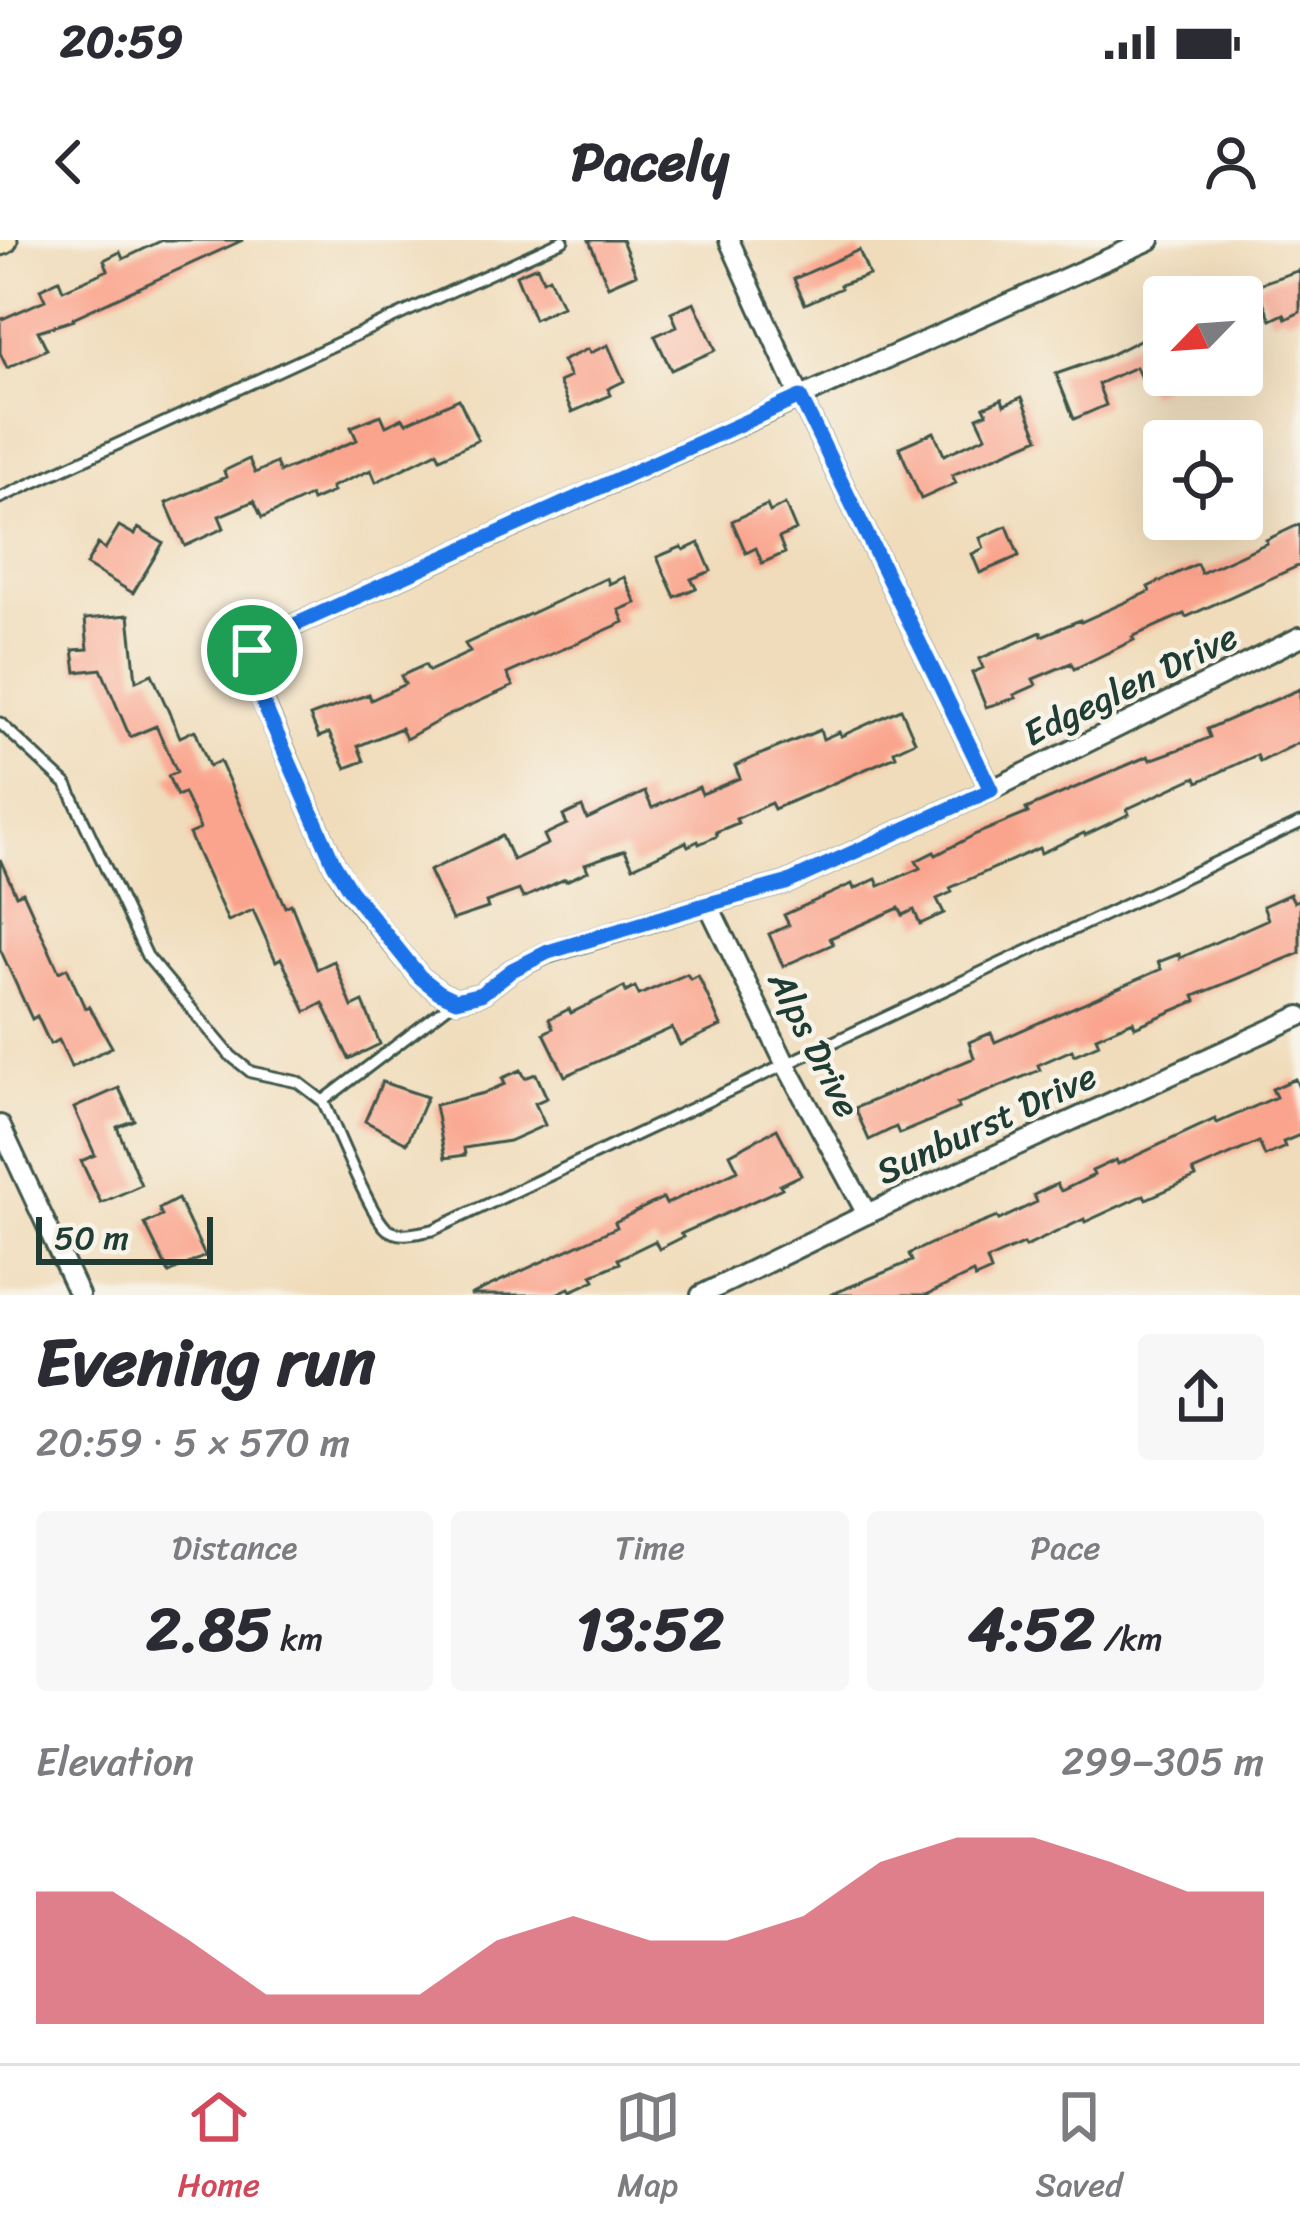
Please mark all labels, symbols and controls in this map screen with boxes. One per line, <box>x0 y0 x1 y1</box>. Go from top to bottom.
text: 20:59 <box>60 2 183 82</box>
text: Pacely <box>571 114 729 210</box>
icon: back <box>36 129 102 195</box>
icon: person <box>1198 129 1264 195</box>
north arrow <box>1143 276 1263 396</box>
map controls <box>1143 276 1263 540</box>
button: locate <box>1143 420 1263 540</box>
pin <box>201 599 303 701</box>
street label: Edgeglen Drive <box>1012 605 1249 765</box>
icon: arrive <box>219 617 285 683</box>
street label: Alps Drive <box>749 958 879 1130</box>
street label: Sunburst Drive <box>865 1045 1108 1203</box>
text: 50 m <box>54 1209 129 1267</box>
scale bar <box>36 1211 213 1264</box>
text: Evening run <box>36 1304 376 1421</box>
button: share <box>1138 1334 1264 1460</box>
text: 20:59 · 5 × 570 m <box>36 1408 350 1477</box>
text: Distance <box>172 1519 297 1577</box>
text: Time <box>615 1519 685 1577</box>
text: Pace <box>1030 1519 1100 1577</box>
text: 2.85 <box>146 1577 272 1683</box>
text: 13:52 <box>576 1577 724 1683</box>
text: 4:52 <box>968 1577 1095 1683</box>
text: km <box>272 1610 323 1668</box>
text: /km <box>1095 1610 1163 1668</box>
text: Elevation <box>36 1727 194 1796</box>
text: 299–305 m <box>1062 1727 1264 1796</box>
tab: Home <box>177 2084 260 2214</box>
tab: Map <box>615 2084 681 2214</box>
tab: Saved <box>1036 2084 1123 2214</box>

